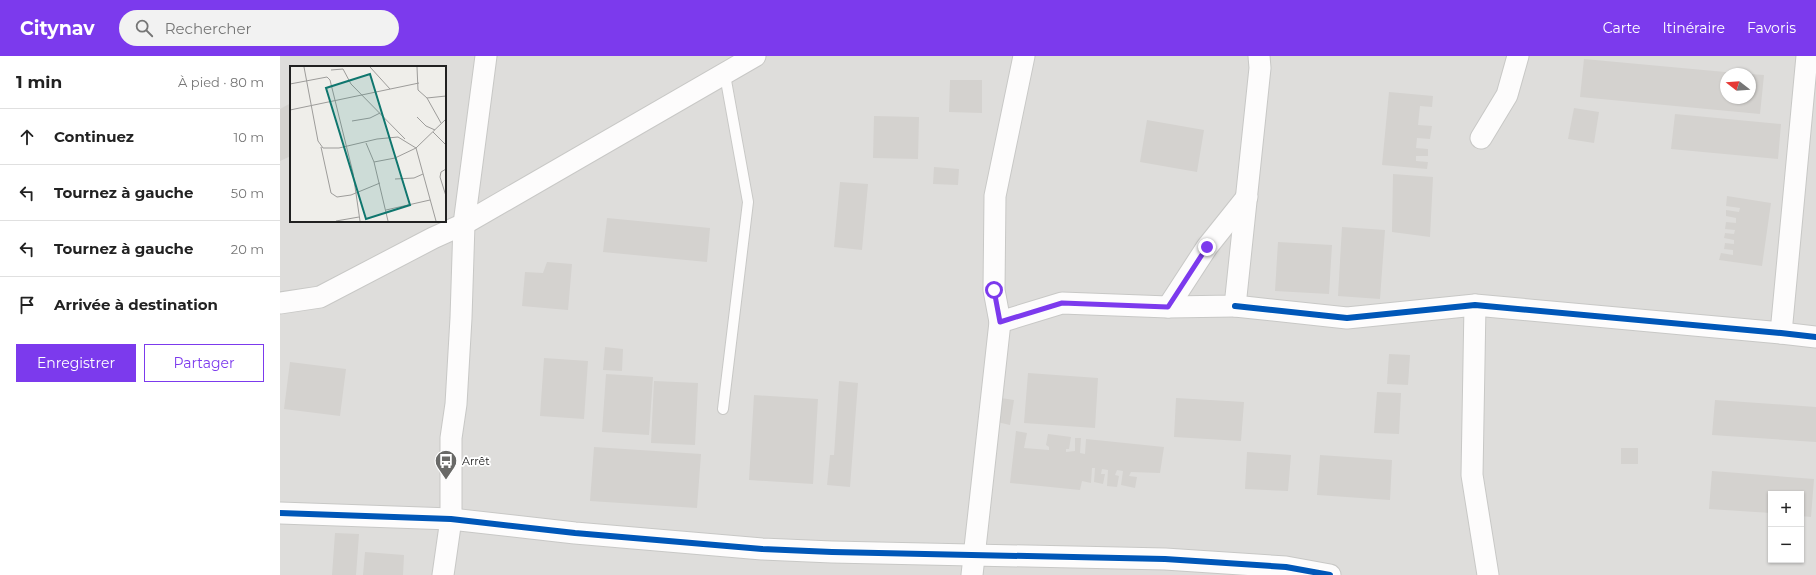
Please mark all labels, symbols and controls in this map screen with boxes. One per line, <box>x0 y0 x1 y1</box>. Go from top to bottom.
search box <box>119 10 399 46</box>
text: Citynav <box>20 17 95 40</box>
icon: search <box>133 17 155 39</box>
text: Rechercher <box>165 19 251 38</box>
text: Carte <box>1603 19 1640 37</box>
text: Itinéraire <box>1662 19 1725 37</box>
text: Favoris <box>1747 19 1796 37</box>
inset map <box>290 66 446 222</box>
north arrow <box>1720 68 1756 104</box>
text: 1 min <box>16 72 62 92</box>
text: À pied · 80 m <box>178 74 264 90</box>
icon: ahead <box>16 126 38 148</box>
text: Continuez <box>54 127 134 146</box>
text: 10 m <box>234 129 264 145</box>
icon: left <box>16 182 38 204</box>
text: Tournez à gauche <box>54 183 193 202</box>
text: 50 m <box>231 185 264 201</box>
icon: left <box>16 238 38 260</box>
route end <box>1198 238 1216 256</box>
text: Tournez à gauche <box>54 239 193 258</box>
text: 20 m <box>231 241 264 257</box>
route start <box>985 281 1003 299</box>
icon: arrive <box>16 294 38 316</box>
text: Arrivée à destination <box>54 295 218 314</box>
button: Enregistrer <box>16 344 136 382</box>
button: Partager <box>144 344 264 382</box>
bus stop icon: Arrêt <box>433 448 459 481</box>
place label: Arrêt <box>462 454 490 468</box>
map controls <box>1768 491 1804 563</box>
button: + <box>1768 491 1804 527</box>
button: − <box>1768 527 1804 563</box>

